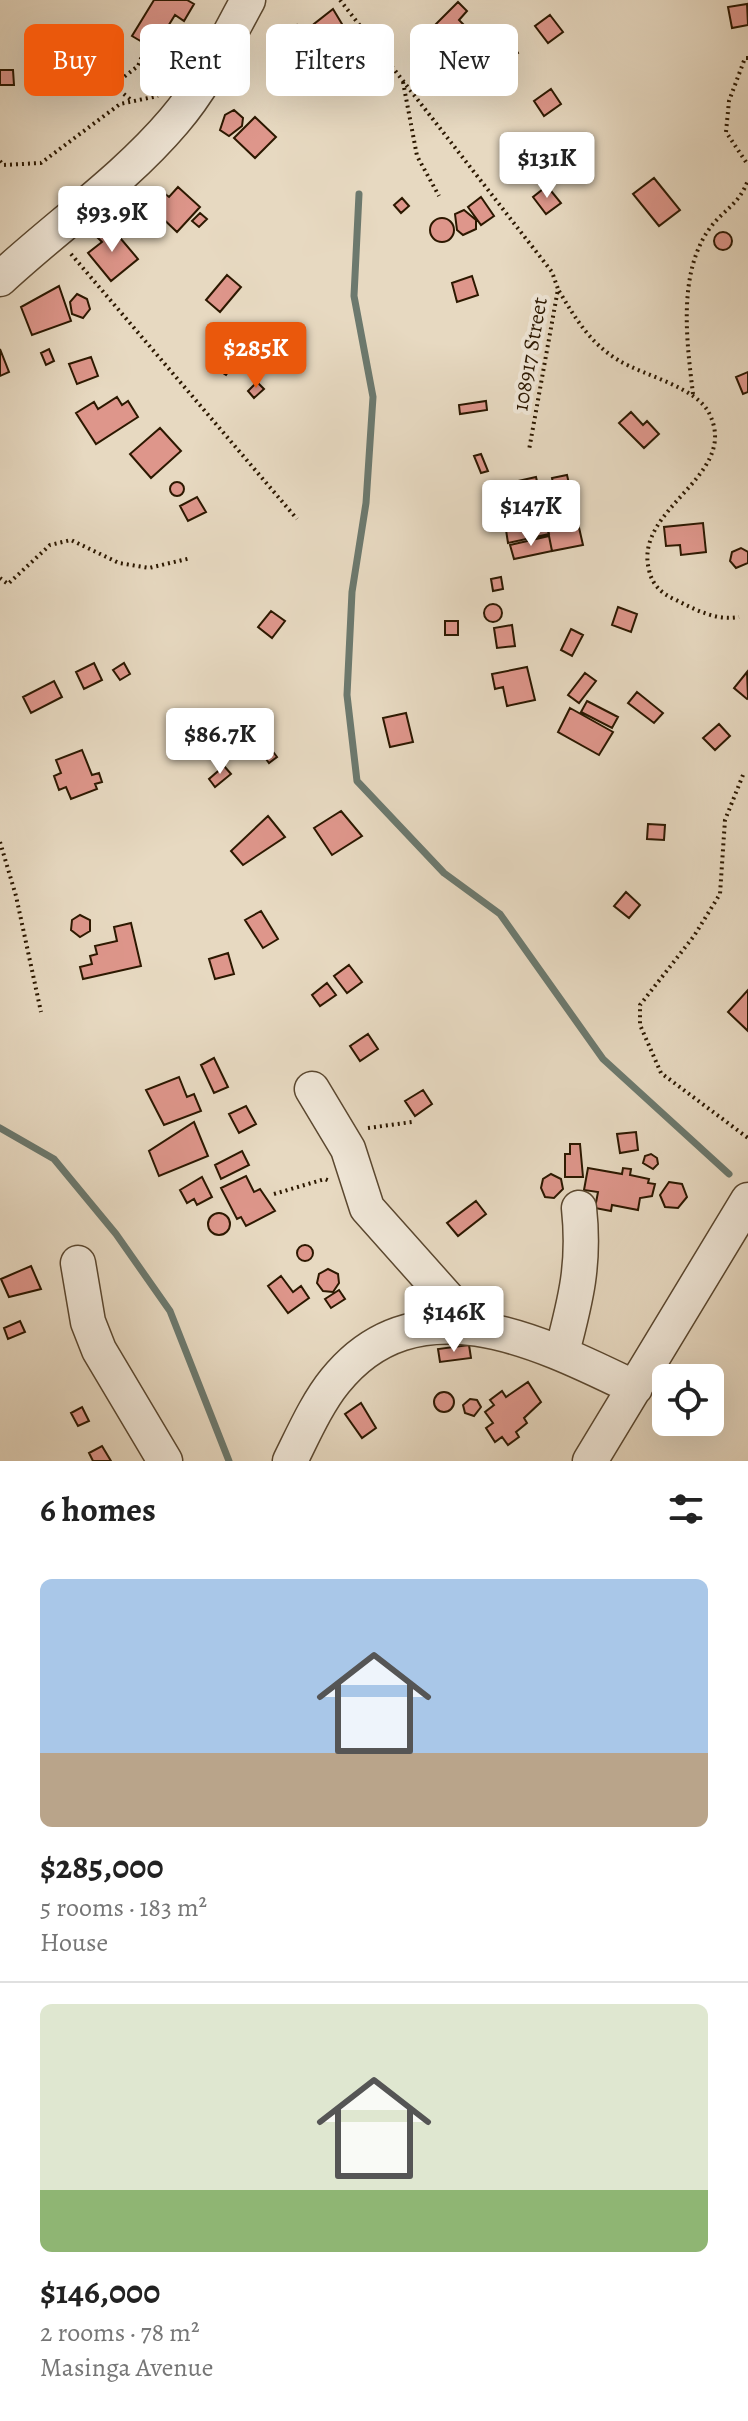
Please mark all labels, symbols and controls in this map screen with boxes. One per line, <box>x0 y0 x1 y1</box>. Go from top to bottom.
chip: Buy <box>24 24 124 96</box>
chip: Rent <box>140 24 250 96</box>
chip: Filters <box>266 24 394 96</box>
chip: New <box>410 24 518 96</box>
pin: $131K <box>491 132 603 200</box>
text: $131K <box>518 140 577 175</box>
pin: $93.9K <box>47 186 177 254</box>
text: $93.9K <box>76 194 148 229</box>
street label: 108917 Street <box>505 295 555 413</box>
pin: $285K <box>200 322 312 390</box>
text: $285K <box>223 330 289 365</box>
pin: $147K <box>475 480 587 548</box>
text: $147K <box>500 488 562 523</box>
pin: $86.7K <box>155 708 285 776</box>
text: $86.7K <box>184 716 256 751</box>
pin: $146K <box>398 1286 510 1354</box>
text: $146K <box>423 1294 485 1329</box>
map controls <box>652 1364 724 1436</box>
button: locate <box>652 1364 724 1436</box>
text: 6 homes <box>40 1486 156 1533</box>
icon: filters <box>664 1487 708 1531</box>
icon: home <box>302 1631 446 1775</box>
text: $285,000 <box>40 1843 164 1890</box>
text: 5 rooms · 183 m² <box>40 1890 207 1925</box>
text: House <box>40 1925 108 1960</box>
icon: home <box>302 2056 446 2200</box>
text: $146,000 <box>40 2268 160 2315</box>
text: 2 rooms · 78 m² <box>40 2315 199 2350</box>
text: Masinga Avenue <box>40 2350 213 2385</box>

